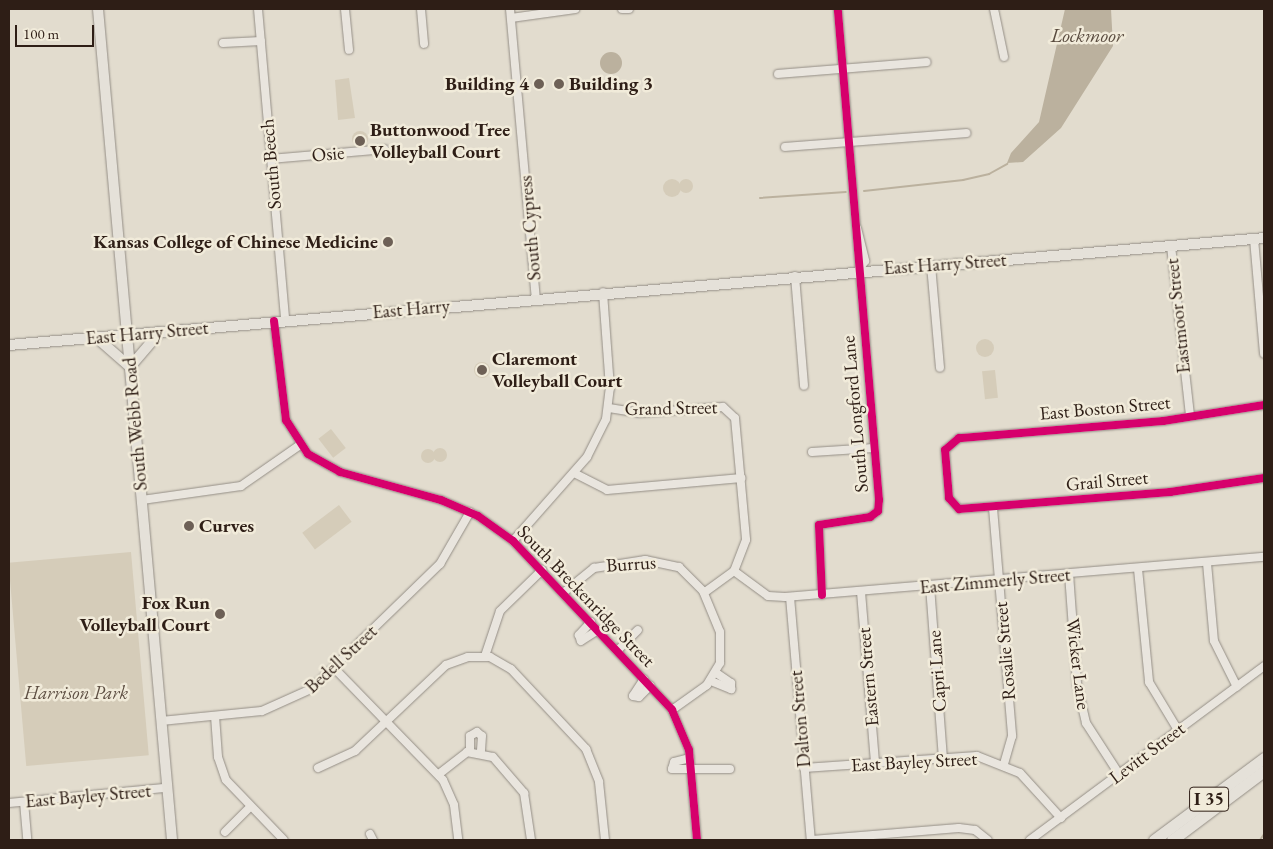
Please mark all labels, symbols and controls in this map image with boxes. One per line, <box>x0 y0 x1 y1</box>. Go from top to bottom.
scale bar <box>18 15 96 47</box>
water label: Lockmoor <box>1051 23 1123 47</box>
text: 100 m <box>23 24 59 43</box>
place label: Building 4 <box>445 73 529 95</box>
place label: Building 3 <box>569 73 653 95</box>
marker: Building 4 <box>533 78 545 90</box>
marker: Building 3 <box>553 78 565 90</box>
street label: South Beech <box>256 118 286 210</box>
place label: Buttonwood Tree Volleyball Court <box>370 119 510 163</box>
marker: Buttonwood Tree Volleyball Court <box>354 135 366 147</box>
street label: Osie <box>311 141 345 167</box>
street label: South Cypress <box>514 174 546 282</box>
place label: Kansas College of Chinese Medicine <box>93 231 378 253</box>
marker: Kansas College of Chinese Medicine <box>382 236 394 248</box>
street label: East Harry Street <box>883 248 1007 280</box>
street label: Eastmoor Street <box>1161 257 1195 375</box>
street label: East Harry <box>371 294 451 324</box>
street label: East Harry Street <box>85 316 209 350</box>
street label: South Longford Lane <box>837 335 873 493</box>
place label: Claremont Volleyball Court <box>492 348 622 392</box>
street label: South Webb Road <box>118 356 152 492</box>
marker: Claremont Volleyball Court <box>476 364 488 376</box>
street label: East Boston Street <box>1039 391 1171 425</box>
street label: Grand Street <box>624 396 718 420</box>
street label: Grail Street <box>1065 466 1149 496</box>
place label: Curves <box>199 515 254 537</box>
marker: Curves <box>183 520 195 532</box>
street label: South Breckenridge Street <box>512 520 660 672</box>
street label: Burrus <box>605 551 657 577</box>
street label: East Zimmerly Street <box>919 563 1071 599</box>
place label: Fox Run Volleyball Court <box>80 592 210 636</box>
street label: Rosalie Street <box>989 601 1021 701</box>
marker: Fox Run Volleyball Court <box>214 608 226 620</box>
street label: Wicker Lane <box>1061 617 1095 711</box>
street label: Bedell Street <box>300 620 382 698</box>
street label: Eastern Street <box>852 627 884 727</box>
street label: Capri Lane <box>923 629 951 713</box>
street label: Dalton Street <box>784 669 816 769</box>
park label: Harrison Park <box>24 682 128 704</box>
street label: Levitt Street <box>1105 717 1189 789</box>
street label: East Bayley Street <box>850 747 978 777</box>
street label: East Bayley Street <box>24 779 152 813</box>
road number: I 35 <box>1189 784 1229 814</box>

